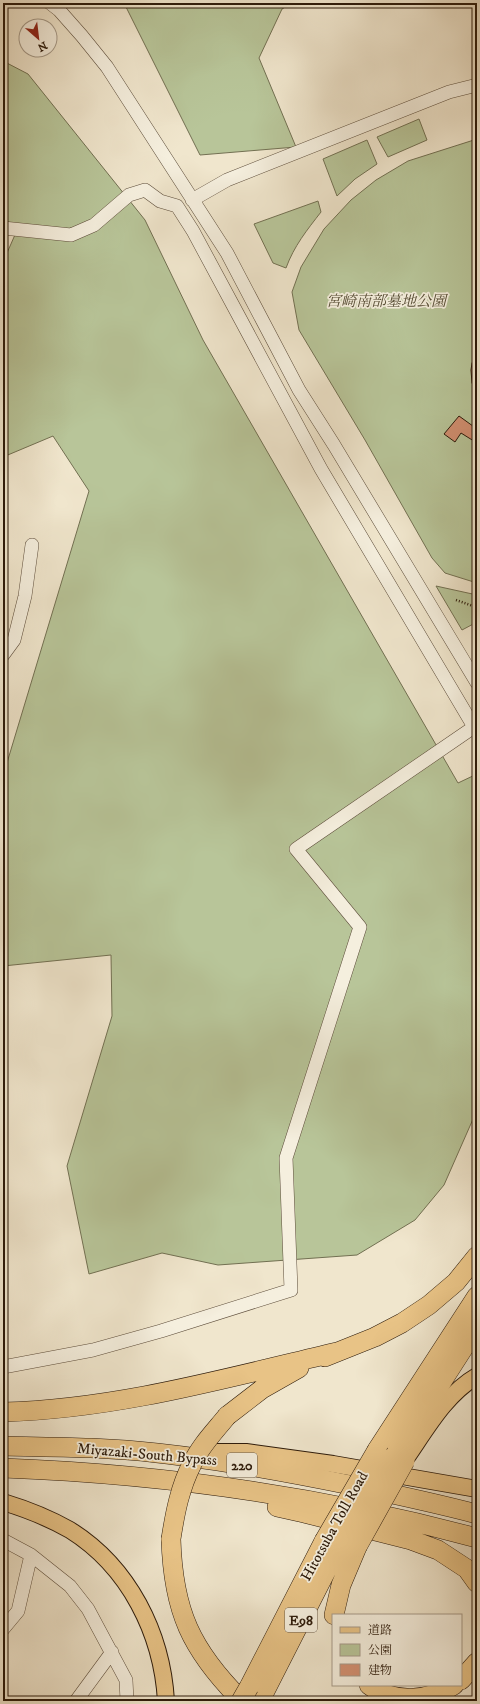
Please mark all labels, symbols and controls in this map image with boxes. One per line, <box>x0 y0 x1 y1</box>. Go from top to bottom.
north arrow <box>18 18 58 58</box>
text: N <box>35 38 49 54</box>
park label: 宮崎南部墓地公園 <box>326 292 449 311</box>
street label: Miyazaki-South Bypass <box>76 1439 218 1470</box>
road number: 220 <box>227 1453 257 1477</box>
street label: Hitotsuba Toll Road <box>296 1468 373 1584</box>
road number: E98 <box>285 1608 317 1632</box>
legend <box>332 1614 462 1686</box>
text: 道路 <box>368 1623 392 1638</box>
text: 公園 <box>368 1643 392 1658</box>
text: 建物 <box>368 1663 392 1678</box>

